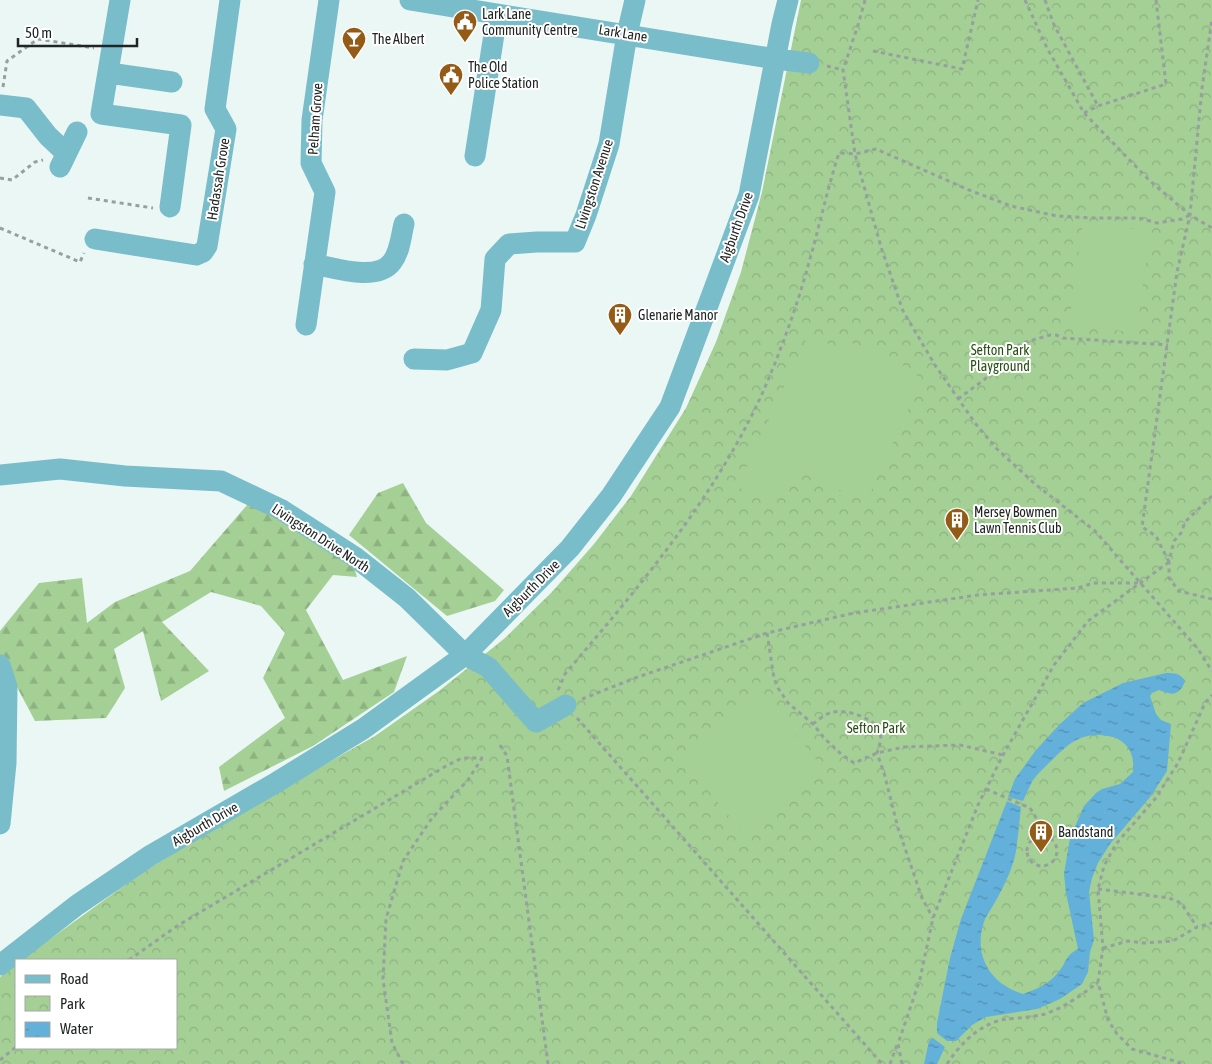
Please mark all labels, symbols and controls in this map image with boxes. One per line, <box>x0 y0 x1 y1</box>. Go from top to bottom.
place label: Lark Lane Community Centre <box>482 6 578 38</box>
public building icon: Lark Lane Community Centre <box>452 9 478 43</box>
scale bar <box>18 15 136 47</box>
street label: Lark Lane <box>597 21 649 45</box>
text: 50 m <box>25 24 52 41</box>
bar icon: The Albert <box>341 26 367 60</box>
place label: The Albert <box>372 31 425 47</box>
place label: The Old Police Station <box>468 59 539 91</box>
public building icon: The Old Police Station <box>438 62 464 96</box>
street label: Pelham Grove <box>305 82 325 156</box>
street label: Hadassah Grove <box>204 137 232 221</box>
street label: Livingston Avenue <box>572 137 616 231</box>
street label: Aigburth Drive <box>716 190 756 264</box>
building icon: Glenarie Manor <box>607 302 633 336</box>
place label: Glenarie Manor <box>638 307 719 323</box>
park label: Sefton Park Playground <box>970 342 1030 374</box>
street label: Livingston Drive North <box>269 500 373 576</box>
place label: Mersey Bowmen Lawn Tennis Club <box>974 504 1062 536</box>
building icon: Mersey Bowmen Lawn Tennis Club <box>944 507 970 541</box>
street label: Aigburth Drive <box>499 556 563 620</box>
park label: Sefton Park <box>847 720 905 736</box>
street label: Aigburth Drive <box>169 799 241 849</box>
building icon: Bandstand <box>1028 819 1054 853</box>
place label: Bandstand <box>1058 824 1113 840</box>
legend <box>15 959 178 1049</box>
text: Road <box>60 970 89 987</box>
text: Park <box>60 995 85 1012</box>
text: Water <box>60 1020 93 1037</box>

